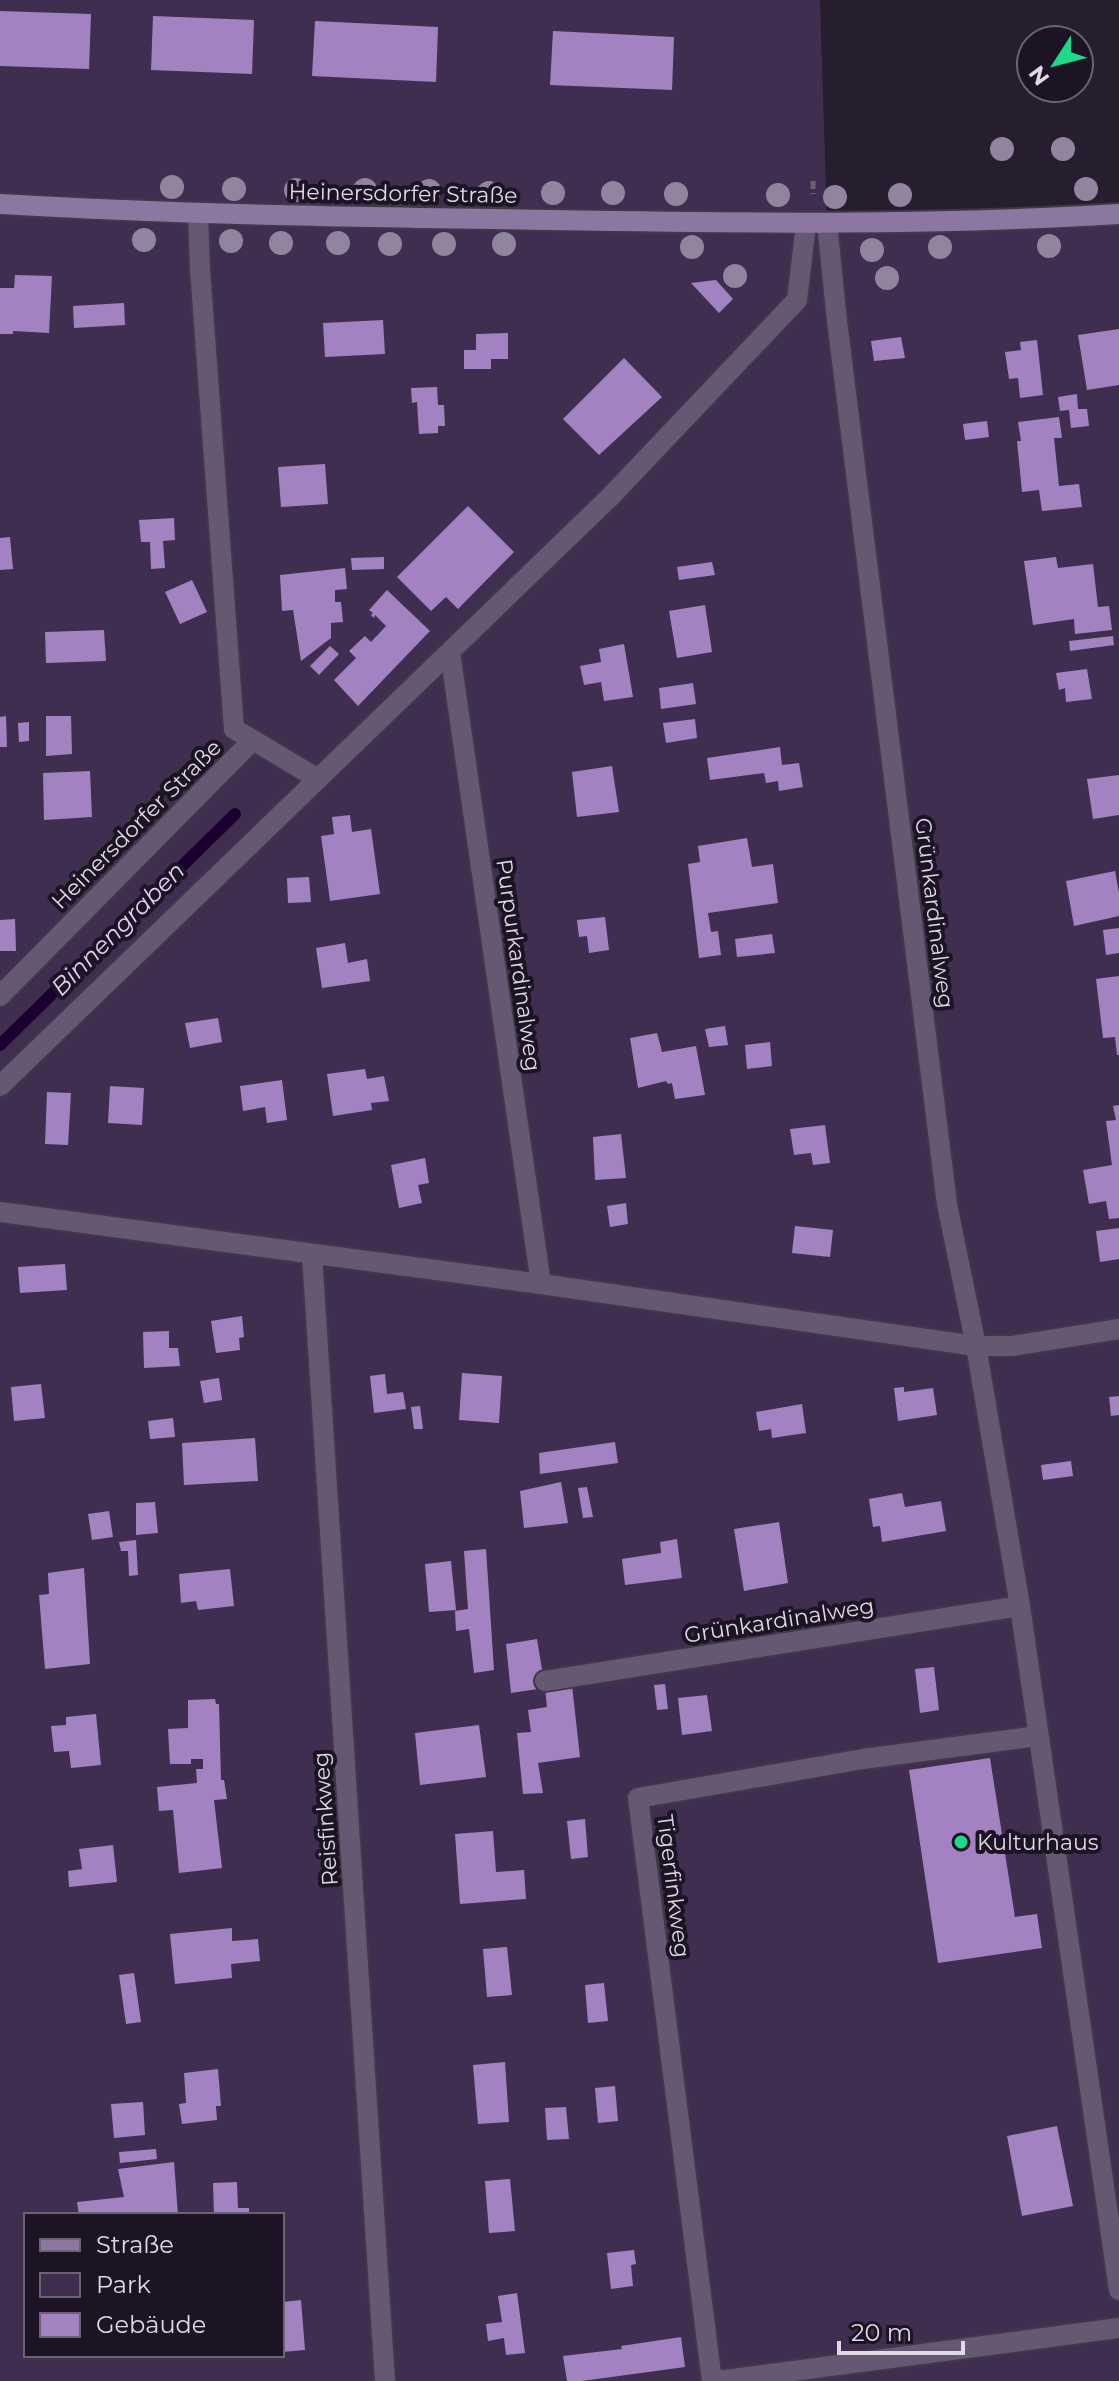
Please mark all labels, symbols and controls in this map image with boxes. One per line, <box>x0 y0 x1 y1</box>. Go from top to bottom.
north arrow <box>1015 24 1095 104</box>
text: N <box>1023 60 1055 91</box>
street label: Heinersdorfer Straße <box>288 178 518 209</box>
street label: Heinersdorfer Straße <box>46 734 227 915</box>
street label: Grünkardinalweg <box>909 816 960 1010</box>
water label: Binnengraben <box>45 856 190 1001</box>
street label: Purpurkardinalweg <box>490 857 547 1073</box>
street label: Grünkardinalweg <box>682 1592 876 1649</box>
street label: Reisfinkweg <box>307 1751 344 1887</box>
street label: Tigerfinkweg <box>651 1813 696 1959</box>
place label: Kulturhaus <box>977 1829 1099 1856</box>
marker: Kulturhaus <box>952 1833 970 1851</box>
legend <box>24 2213 284 2357</box>
text: Straße <box>96 2230 174 2259</box>
text: Park <box>96 2270 151 2299</box>
scale bar <box>839 2305 963 2355</box>
text: Gebäude <box>96 2310 206 2339</box>
text: 20 m <box>851 2318 912 2347</box>

